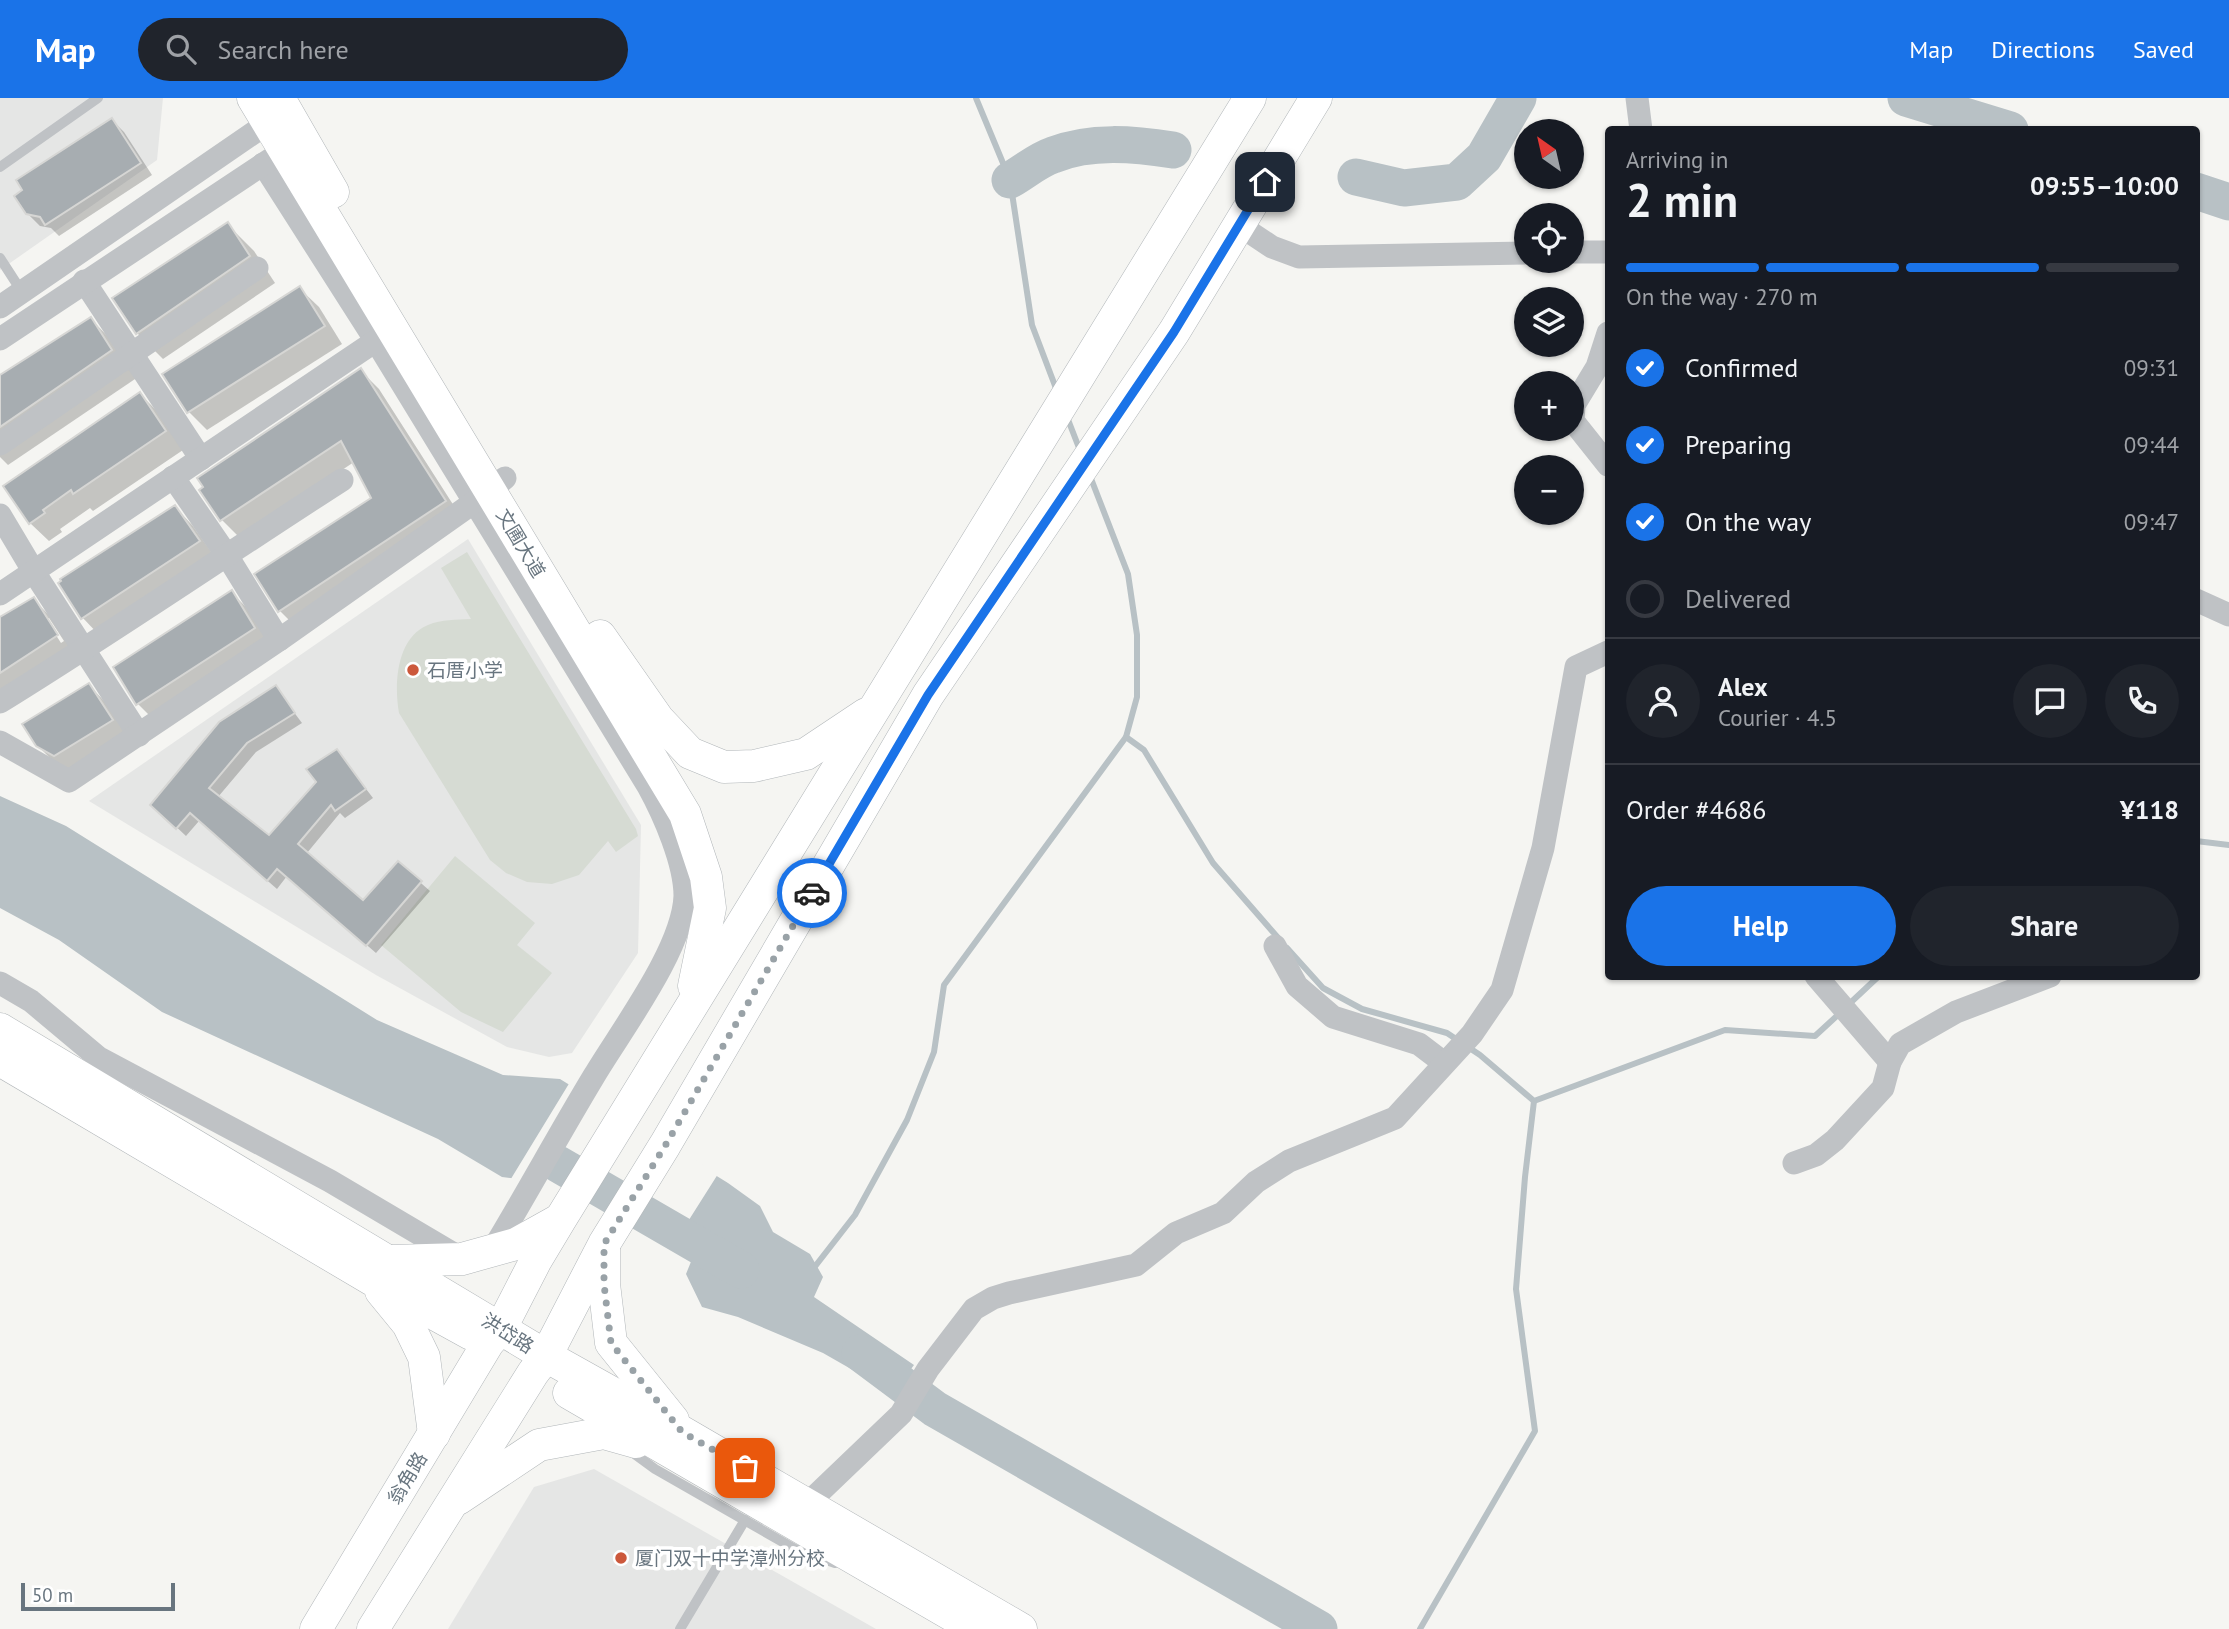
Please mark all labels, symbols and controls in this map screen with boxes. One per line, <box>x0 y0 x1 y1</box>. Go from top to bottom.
search box <box>138 18 628 81</box>
text: Map <box>35 28 96 71</box>
icon: search <box>162 30 200 68</box>
text: Search here <box>218 33 349 66</box>
text: Map <box>1909 34 1953 65</box>
text: Directions <box>1991 34 2095 65</box>
text: Saved <box>2133 34 2194 65</box>
north arrow <box>1514 119 1584 189</box>
map controls <box>1514 119 1584 525</box>
text: Arriving in <box>1626 145 1728 174</box>
pin <box>1235 152 1295 212</box>
icon: home <box>1246 163 1284 201</box>
text: 09:55–10:00 <box>2030 169 2179 202</box>
text: 2 min <box>1626 170 1738 230</box>
button: locate <box>1514 203 1584 273</box>
text: On the way · 270 m <box>1626 282 1818 311</box>
button: layers <box>1514 287 1584 357</box>
icon: check <box>1626 349 1664 387</box>
text: Confirmed <box>1685 351 1798 384</box>
text: 09:31 <box>2124 353 2179 382</box>
button: + <box>1514 371 1584 441</box>
icon: check <box>1626 426 1664 464</box>
text: Preparing <box>1685 428 1792 461</box>
text: 09:44 <box>2124 430 2179 459</box>
button: − <box>1514 455 1584 525</box>
icon: check <box>1626 503 1664 541</box>
street label: 文圃大道 <box>491 504 551 582</box>
text: On the way <box>1685 505 1811 538</box>
text: 09:47 <box>2124 507 2179 536</box>
text: Delivered <box>1685 582 1791 615</box>
place label: 石厝小学 <box>427 658 503 682</box>
marker: 石厝小学 <box>405 662 421 678</box>
button: person <box>1626 664 1700 738</box>
button: chat <box>2013 664 2087 738</box>
button: phone <box>2105 664 2179 738</box>
text: Alex <box>1718 670 1768 703</box>
text: Courier · 4.5 <box>1718 703 1837 732</box>
text: Order #4686 <box>1626 793 1766 826</box>
text: ¥118 <box>2120 793 2179 826</box>
courier <box>777 858 847 928</box>
icon: car <box>793 874 831 912</box>
button: Help <box>1626 886 1896 966</box>
button: Share <box>1910 886 2179 966</box>
street label: 洪岱路 <box>477 1308 539 1358</box>
pin <box>715 1438 775 1498</box>
street label: 翁角路 <box>382 1447 432 1509</box>
icon: bag <box>726 1449 764 1487</box>
place label: 厦门双十中学漳州分校 <box>635 1546 825 1570</box>
marker: 厦门双十中学漳州分校 <box>613 1550 629 1566</box>
scale bar <box>21 1580 175 1612</box>
text: 50 m <box>32 1583 73 1607</box>

